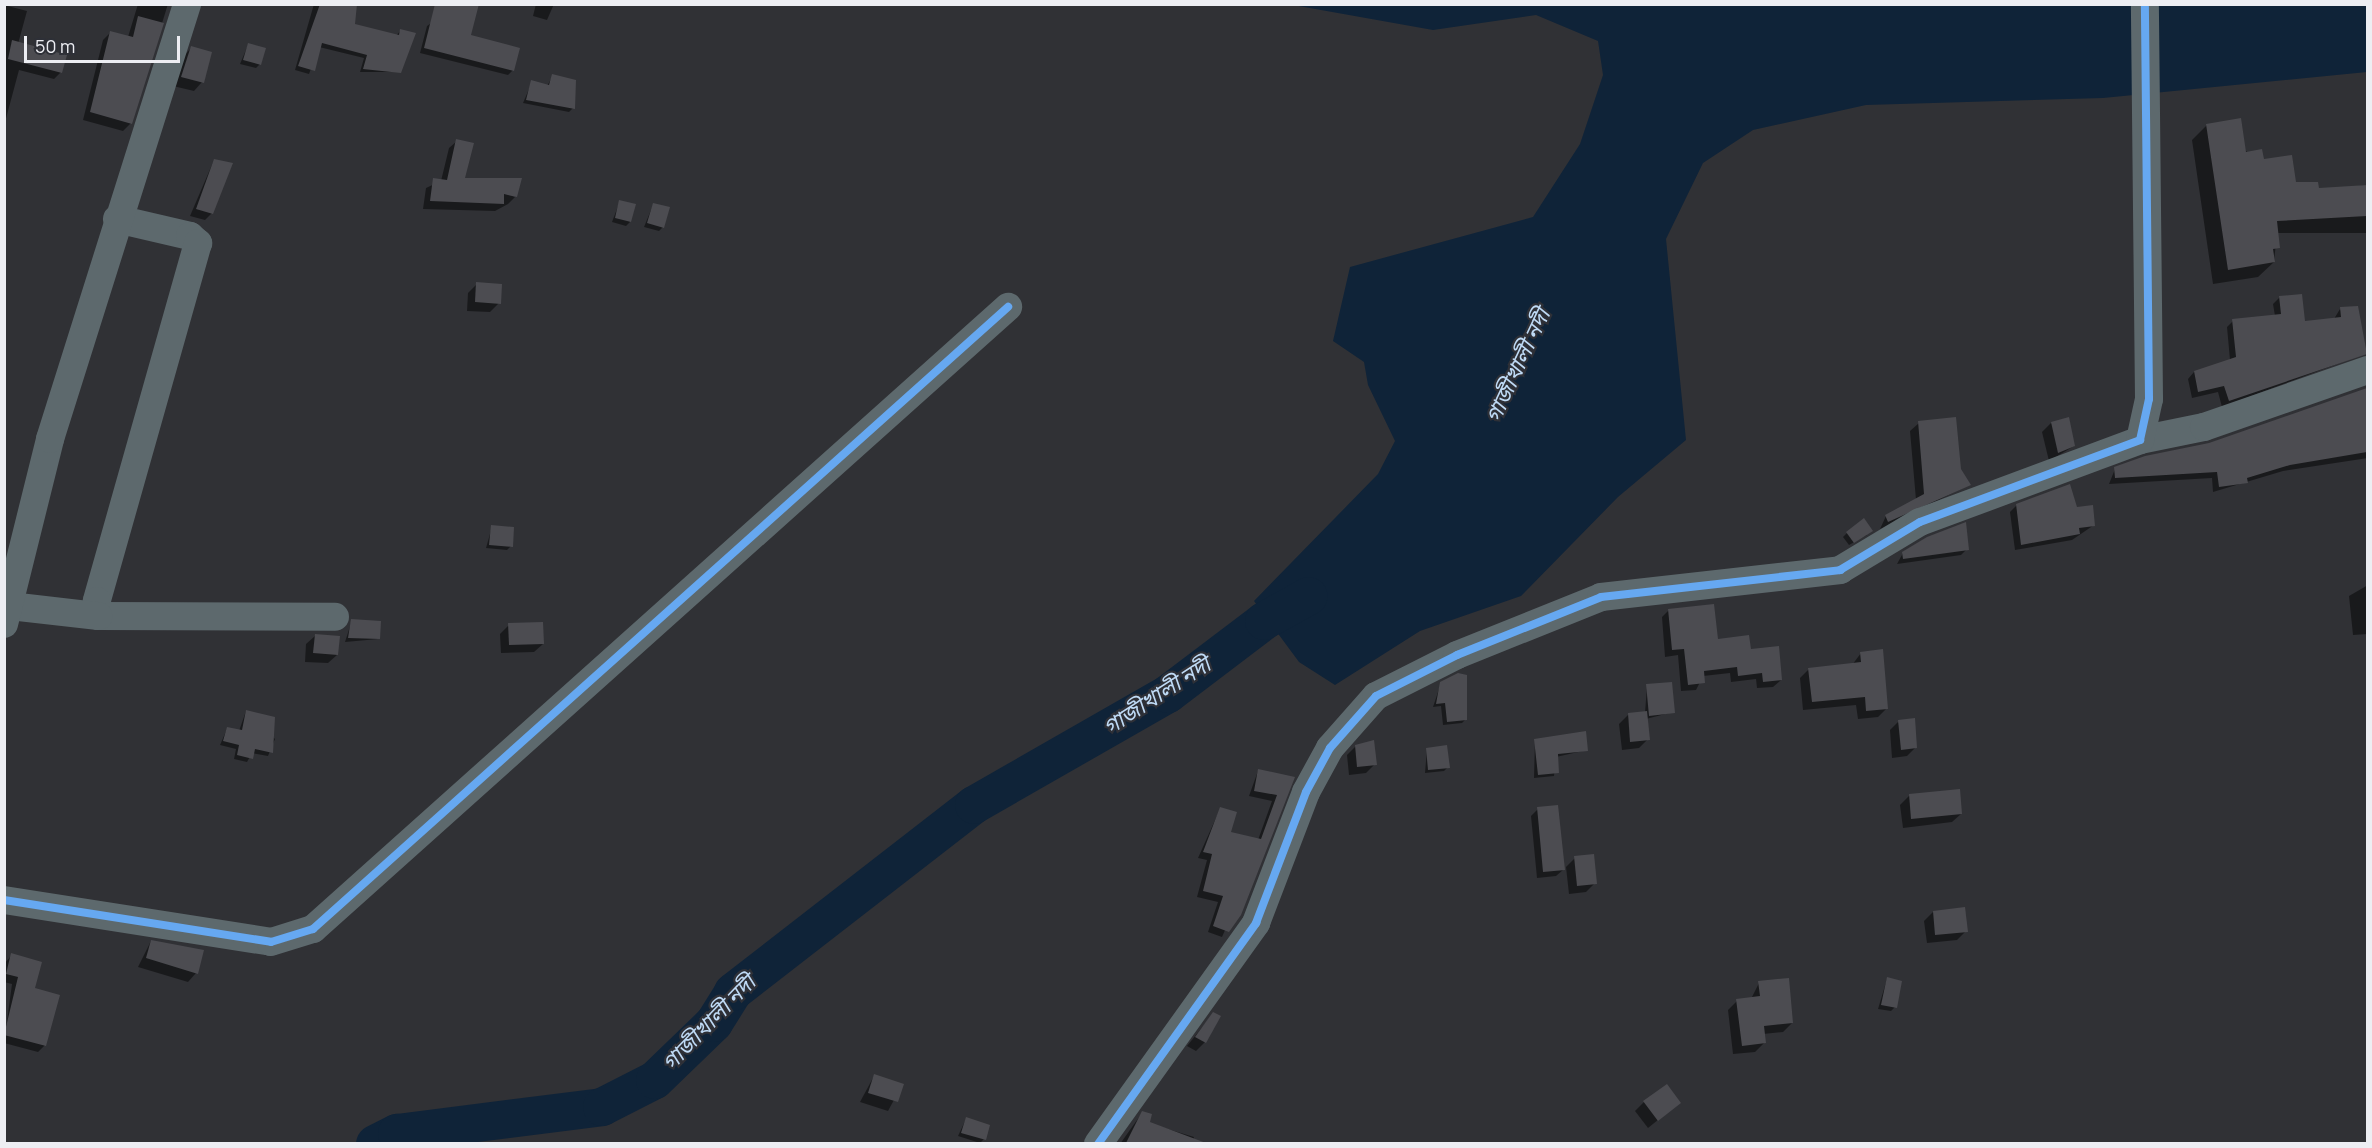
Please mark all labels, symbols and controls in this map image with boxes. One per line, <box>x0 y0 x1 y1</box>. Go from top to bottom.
scale bar <box>27 24 183 62</box>
text: 50 m <box>35 34 75 58</box>
water label: গাজীখালী নদী <box>1480 305 1556 427</box>
water label: গাজীখালী নদী <box>1098 651 1216 741</box>
water label: গাজীখালী নদী <box>657 970 761 1076</box>

